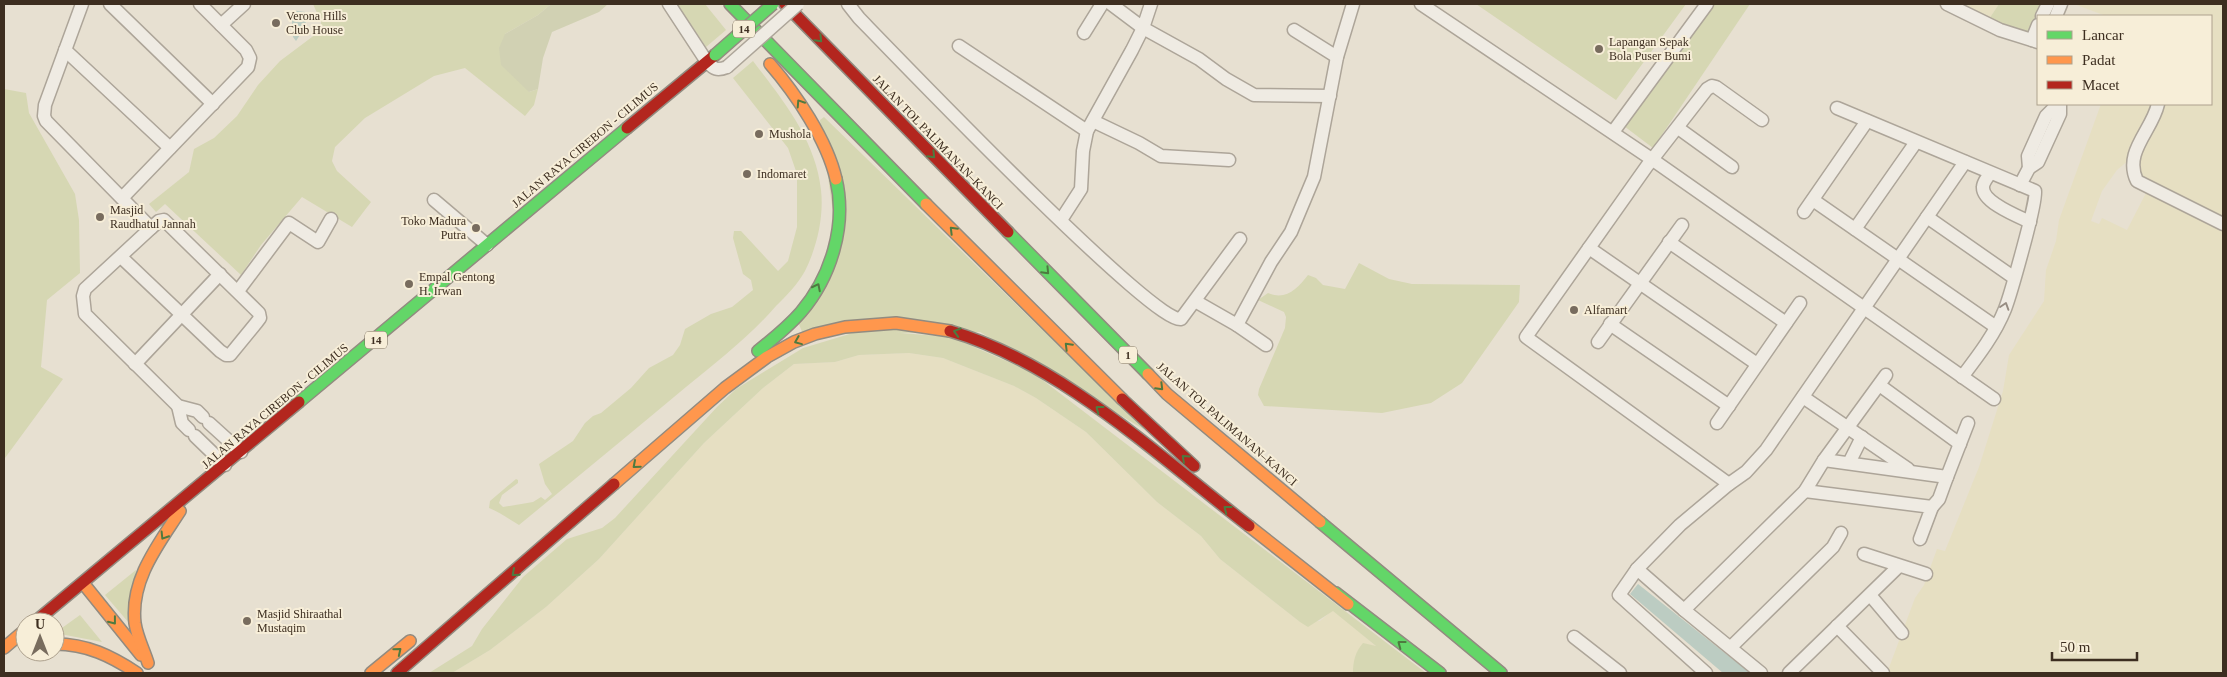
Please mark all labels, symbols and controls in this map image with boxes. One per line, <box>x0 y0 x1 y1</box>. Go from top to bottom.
place label: Verona Hills Club House <box>286 9 347 37</box>
legend <box>2037 15 2212 105</box>
marker: Verona Hills Club House <box>270 17 282 29</box>
road number: 14 <box>733 20 755 38</box>
text: Lancar <box>2082 27 2124 43</box>
one-way arrow <box>813 33 822 42</box>
place label: Lapangan Sepak Bola Puser Bumi <box>1609 35 1692 63</box>
marker: Lapangan Sepak Bola Puser Bumi <box>1593 43 1605 55</box>
text: Padat <box>2082 52 2116 68</box>
street label: JALAN TOL PALIMANAN–KANCI <box>870 72 1006 212</box>
text: Macet <box>2082 77 2120 93</box>
street label: JALAN RAYA CIREBON - CILIMUS <box>509 80 661 210</box>
one-way arrow <box>796 100 806 109</box>
place label: Mushola <box>769 127 812 141</box>
marker: Mushola <box>753 128 765 140</box>
one-way arrow <box>926 149 935 158</box>
place label: Indomaret <box>757 167 807 181</box>
marker: Indomaret <box>741 168 753 180</box>
place label: Masjid Raudhatul Jannah <box>110 203 196 231</box>
marker: Masjid Raudhatul Jannah <box>94 211 106 223</box>
place label: Toko Madura Putra <box>401 214 467 242</box>
marker: Toko Madura Putra <box>470 222 482 234</box>
one-way arrow <box>950 227 959 236</box>
one-way arrow <box>1040 266 1049 275</box>
place label: Empal Gentong H. Irwan <box>419 270 495 298</box>
marker: Empal Gentong H. Irwan <box>403 278 415 290</box>
one-way arrow <box>811 284 821 293</box>
one-way arrow <box>2000 302 2010 310</box>
place label: Alfamart <box>1584 303 1628 317</box>
marker: Alfamart <box>1568 304 1580 316</box>
one-way arrow <box>954 327 962 337</box>
road number: 14 <box>365 332 387 348</box>
one-way arrow <box>794 335 803 345</box>
street label: JALAN RAYA CIREBON - CILIMUS <box>199 341 351 471</box>
one-way arrow <box>1064 342 1073 351</box>
road number: 1 <box>1119 346 1137 364</box>
street label: JALAN TOL PALIMANAN–KANCI <box>1154 359 1300 489</box>
one-way arrow <box>1154 381 1163 390</box>
one-way arrow <box>1096 407 1105 415</box>
one-way arrow <box>1182 454 1191 463</box>
one-way arrow <box>633 460 642 469</box>
one-way arrow <box>1224 507 1233 515</box>
one-way arrow <box>161 530 171 539</box>
one-way arrow <box>511 567 520 576</box>
place label: Masjid Shiraathal Mustaqim <box>257 607 343 635</box>
north arrow <box>15 612 65 662</box>
one-way arrow <box>107 615 115 624</box>
marker: Masjid Shiraathal Mustaqim <box>241 615 253 627</box>
text: U <box>35 617 45 632</box>
scale bar <box>2052 630 2137 662</box>
text: 50 m <box>2060 639 2091 655</box>
one-way arrow <box>1398 641 1407 649</box>
one-way arrow <box>393 647 402 656</box>

